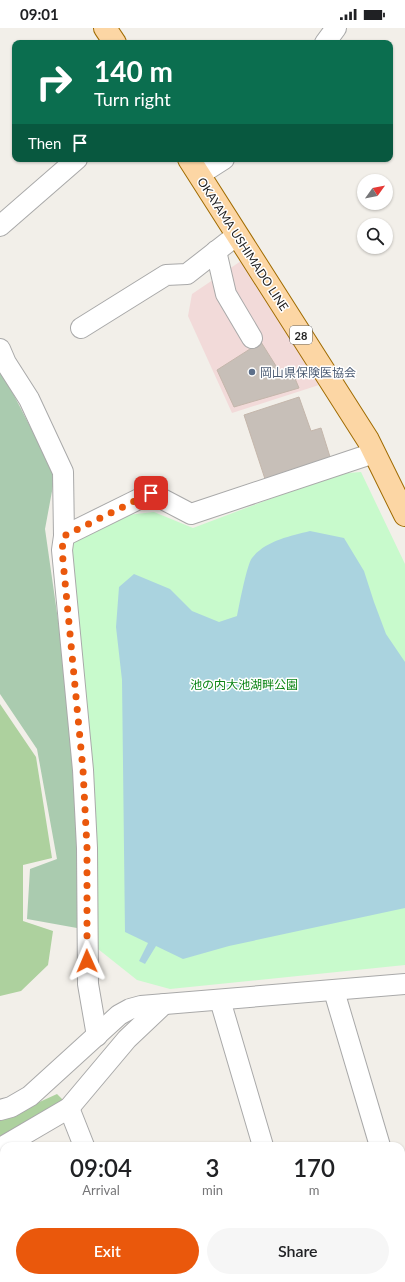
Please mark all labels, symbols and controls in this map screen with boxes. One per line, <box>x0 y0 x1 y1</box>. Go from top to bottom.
text: 09:01 <box>20 5 59 23</box>
text: 140 m <box>94 54 173 88</box>
icon: right <box>28 56 80 108</box>
text: Turn right <box>94 88 171 110</box>
icon: arrive <box>69 132 91 154</box>
text: Then <box>28 134 61 152</box>
street label: OKAYAMA USHIMADO LINE <box>194 174 292 314</box>
north arrow <box>357 174 393 210</box>
map controls <box>357 174 393 254</box>
button: search <box>357 218 393 254</box>
road number: 28 <box>290 326 312 344</box>
place label: 岡山県保険医協会 <box>260 365 356 380</box>
marker: 岡山県保険医協会 <box>247 367 257 377</box>
pin <box>134 476 168 510</box>
icon: arrive <box>140 482 162 504</box>
park label: 池の内大池湖畔公園 <box>190 677 298 692</box>
position arrow <box>66 940 108 982</box>
text: 09:04 <box>70 1153 132 1182</box>
text: 3 <box>206 1153 219 1182</box>
text: 170 <box>293 1153 335 1182</box>
text: Arrival <box>82 1182 120 1198</box>
text: min <box>202 1182 223 1198</box>
text: m <box>309 1182 319 1198</box>
button: Exit <box>16 1228 199 1274</box>
button: Share <box>207 1228 389 1274</box>

